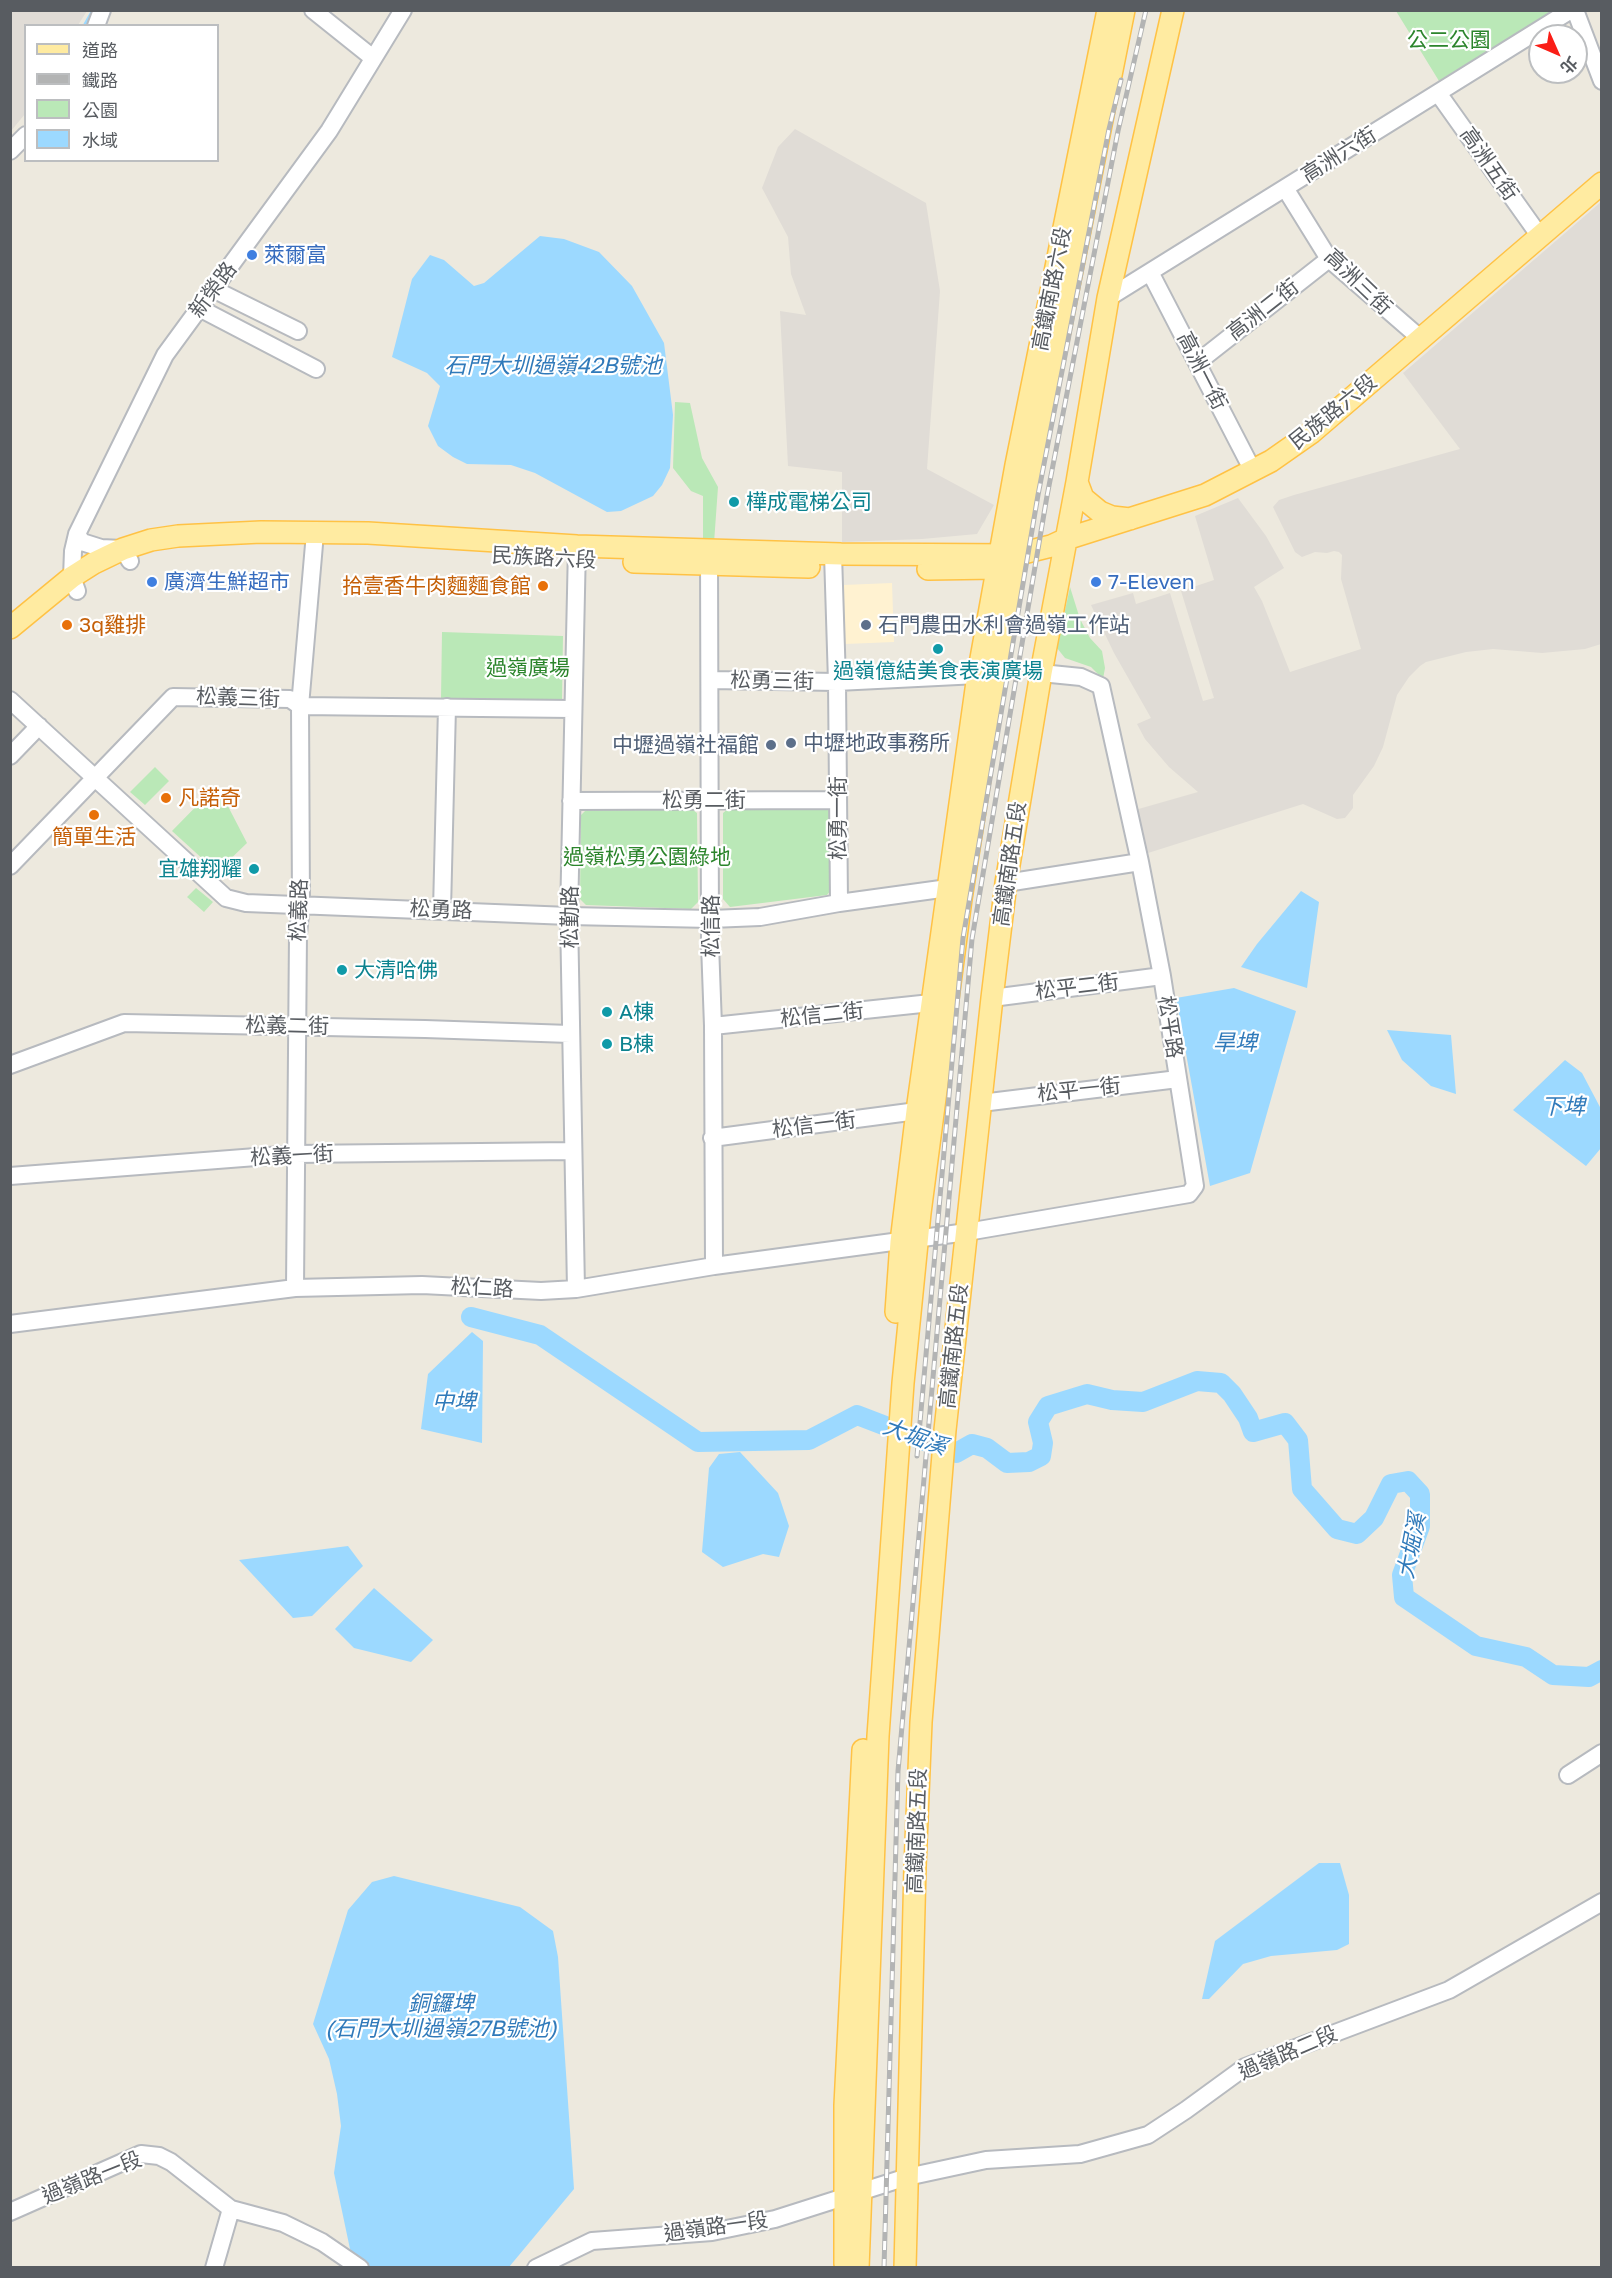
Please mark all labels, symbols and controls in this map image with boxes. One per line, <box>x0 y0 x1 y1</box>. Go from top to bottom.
legend <box>24 24 219 162</box>
north arrow <box>1528 24 1588 84</box>
park label: 公二公園 <box>1407 27 1491 53</box>
text: 道路 <box>82 39 118 61</box>
text: 北 <box>1557 53 1582 78</box>
text: 鐵路 <box>82 69 118 91</box>
text: 公園 <box>82 99 118 121</box>
street label: 高洲六街 <box>1297 122 1381 188</box>
street label: 高洲五街 <box>1455 122 1523 206</box>
text: 水域 <box>82 129 118 151</box>
street label: 高鐵南路六段 <box>1028 225 1076 353</box>
place label: 萊爾富 <box>264 242 327 268</box>
street label: 高洲三街 <box>1319 244 1397 320</box>
marker: 萊爾富 <box>245 248 259 262</box>
street label: 新榮路 <box>184 257 242 323</box>
street label: 高洲二街 <box>1222 274 1304 346</box>
street label: 高洲一街 <box>1172 328 1232 414</box>
water label: 石門大圳過嶺42B號池 <box>445 353 661 379</box>
street label: 民族路六段 <box>1284 369 1382 455</box>
place label: 樺成電梯公司 <box>746 489 872 515</box>
marker: 樺成電梯公司 <box>727 495 741 509</box>
street label: 民族路六段 <box>491 543 597 573</box>
place label: 廣濟生鮮超市 <box>164 569 290 595</box>
place label: 7-Eleven <box>1108 569 1195 595</box>
place label: 拾壹香牛肉麵麵食館 <box>342 573 531 599</box>
marker: 廣濟生鮮超市 <box>145 575 159 589</box>
marker: 7-Eleven <box>1089 575 1103 589</box>
marker: 拾壹香牛肉麵麵食館 <box>536 579 550 593</box>
place label: 3q雞排 <box>79 612 146 638</box>
place label: 石門農田水利會過嶺工作站 <box>878 612 1130 638</box>
marker: 3q雞排 <box>60 618 74 632</box>
marker: 石門農田水利會過嶺工作站 <box>859 618 873 632</box>
marker: 過嶺億結美食表演廣場 <box>931 642 945 656</box>
park label: 過嶺廣場 <box>486 655 570 681</box>
place label: 過嶺億結美食表演廣場 <box>833 658 1043 684</box>
street label: 松勇三街 <box>730 668 814 694</box>
street label: 松義三街 <box>196 684 280 712</box>
place label: 中壢地政事務所 <box>803 730 950 756</box>
place label: 中壢過嶺社福館 <box>612 732 759 758</box>
marker: 中壢地政事務所 <box>784 736 798 750</box>
marker: 中壢過嶺社福館 <box>764 738 778 752</box>
street label: 松勇一街 <box>825 776 851 860</box>
place label: 凡諾奇 <box>178 785 241 811</box>
street label: 松勇二街 <box>662 787 746 813</box>
marker: 凡諾奇 <box>159 791 173 805</box>
street label: 高鐵南路五段 <box>989 800 1031 928</box>
marker: 簡單生活 <box>87 808 101 822</box>
place label: 簡單生活 <box>52 824 136 850</box>
park label: 過嶺松勇公園綠地 <box>563 844 731 870</box>
place label: 宜雄翔耀 <box>158 856 242 882</box>
marker: 宜雄翔耀 <box>247 862 261 876</box>
street label: 松義路 <box>285 878 313 942</box>
street label: 松勤路 <box>557 886 583 948</box>
street label: 松信路 <box>698 895 724 957</box>
street label: 松勇路 <box>409 896 473 924</box>
place label: 大清哈佛 <box>354 957 438 983</box>
marker: 大清哈佛 <box>335 963 349 977</box>
street label: 松平二街 <box>1034 969 1120 1005</box>
street label: 松平路 <box>1153 994 1187 1060</box>
street label: 松信二街 <box>779 998 865 1032</box>
place label: A棟 <box>619 999 654 1025</box>
marker: A棟 <box>600 1005 614 1019</box>
street label: 松義二街 <box>245 1013 329 1039</box>
water label: 旱埤 <box>1213 1030 1257 1056</box>
place label: B棟 <box>619 1031 654 1057</box>
marker: B棟 <box>600 1037 614 1051</box>
street label: 松平一街 <box>1036 1073 1122 1107</box>
water label: 下埤 <box>1541 1094 1585 1120</box>
street label: 松信一街 <box>771 1107 857 1143</box>
street label: 松義一街 <box>249 1141 335 1171</box>
street label: 松仁路 <box>450 1274 514 1302</box>
street label: 高鐵南路五段 <box>935 1282 973 1410</box>
water label: 中埤 <box>432 1389 476 1415</box>
water label: 大堀溪 <box>879 1413 951 1461</box>
water label: 大堀溪 <box>1393 1511 1431 1581</box>
street label: 高鐵南路五段 <box>902 1768 932 1894</box>
water label: 銅鑼埤 (石門大圳過嶺27B號池) <box>325 1991 557 2042</box>
street label: 過嶺路二段 <box>1235 2021 1341 2085</box>
street label: 過嶺路一段 <box>39 2147 145 2209</box>
street label: 過嶺路一段 <box>662 2207 770 2247</box>

